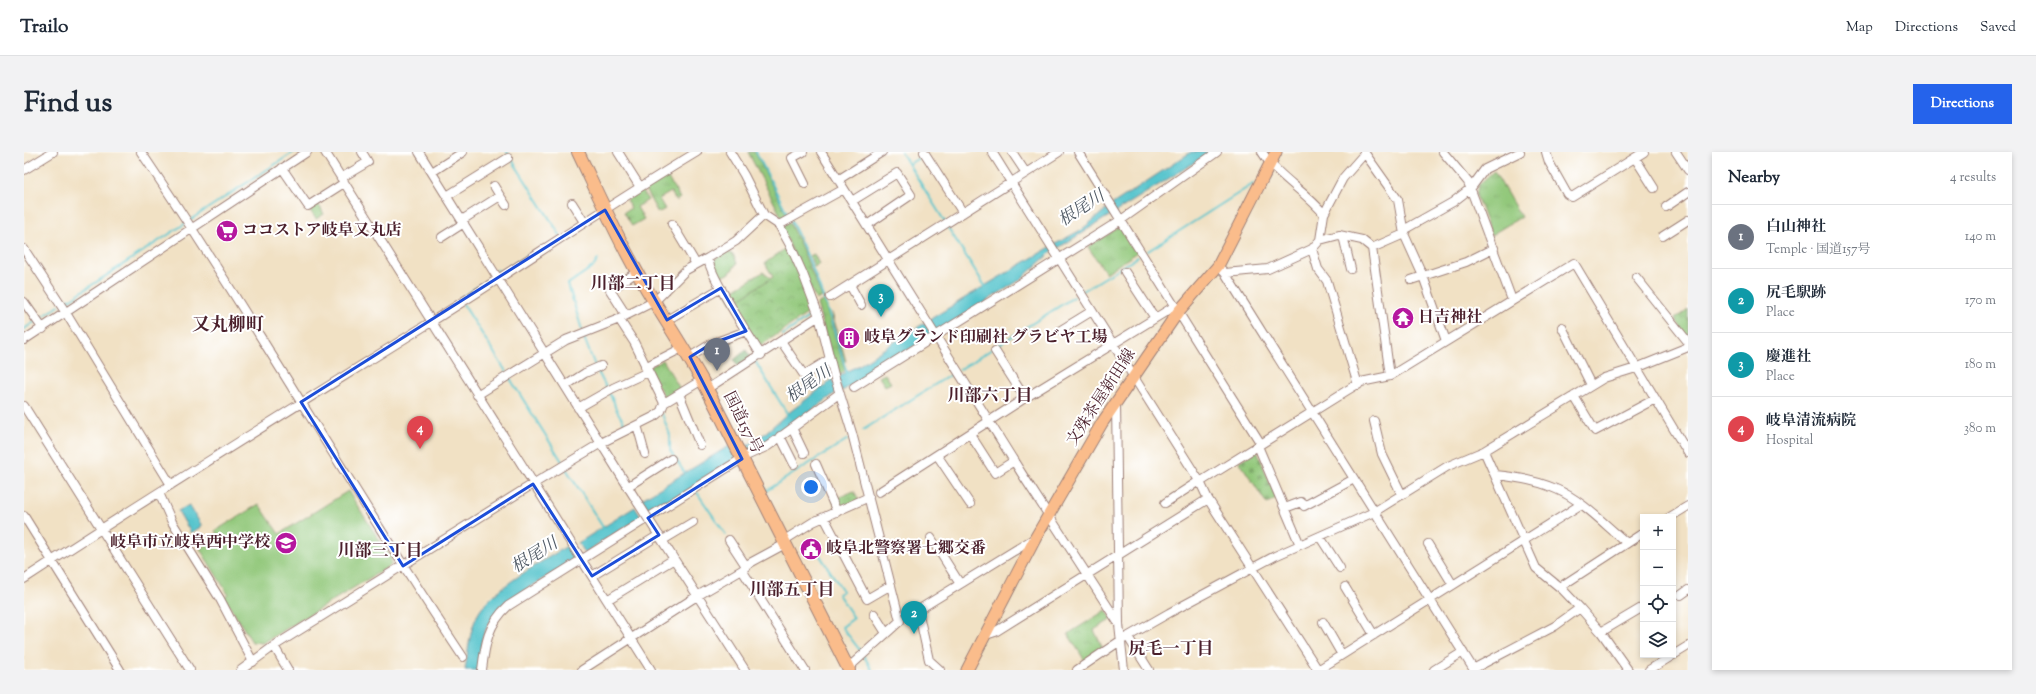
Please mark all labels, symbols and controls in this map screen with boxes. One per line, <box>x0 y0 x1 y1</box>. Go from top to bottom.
text: Trailo <box>20 14 68 41</box>
text: Map <box>1846 18 1873 38</box>
text: Directions <box>1895 18 1958 38</box>
text: Saved <box>1980 18 2016 38</box>
text: Find us <box>24 84 112 124</box>
button: Directions <box>1913 84 2012 124</box>
text: Nearby <box>1728 166 1780 190</box>
text: 4 results <box>1950 169 1996 187</box>
water label: 根尾川 <box>1054 184 1112 233</box>
text: 白山神社 <box>1766 217 1826 238</box>
supermarket icon: ココストア岐阜又丸店 <box>214 218 240 244</box>
place label: ココストア岐阜又丸店 <box>242 220 402 243</box>
text: 1 <box>1739 228 1743 246</box>
text: 140 m <box>1965 228 1996 246</box>
text: Temple · 国道157号 <box>1766 241 1871 259</box>
district label: 川部二丁目 <box>591 273 676 297</box>
text: 尻毛駅跡 <box>1766 283 1826 304</box>
pin: 3 <box>868 284 894 317</box>
text: 2 <box>1738 292 1744 310</box>
text: 170 m <box>1965 292 1996 310</box>
text: Place <box>1766 304 1795 322</box>
temple icon: 日吉神社 <box>1390 305 1416 331</box>
place label: 日吉神社 <box>1418 307 1482 330</box>
district label: 又丸柳町 <box>192 313 264 339</box>
building icon: 岐阜グランド印刷社 グラビヤ工場 <box>836 325 862 351</box>
place label: 岐阜グランド印刷社 グラビヤ工場 <box>864 327 1107 350</box>
pin: 1 <box>704 338 730 371</box>
street label: 文殊茶屋新田線 <box>1062 345 1142 451</box>
text: 慶進社 <box>1766 347 1811 368</box>
text: 3 <box>1738 356 1744 374</box>
text: 180 m <box>1965 356 1996 374</box>
water label: 根尾川 <box>781 359 838 409</box>
text: Place <box>1766 368 1795 386</box>
district label: 川部六丁目 <box>948 385 1033 409</box>
street label: 国道157号 <box>717 388 767 458</box>
text: 岐阜清流病院 <box>1766 411 1856 432</box>
pin: 4 <box>407 416 433 449</box>
text: 4 <box>1738 420 1744 438</box>
text: 380 m <box>1964 420 1996 438</box>
text: Hospital <box>1766 432 1813 450</box>
your location <box>801 477 821 497</box>
map controls <box>1640 514 1676 658</box>
button: + <box>1640 514 1676 550</box>
school or university icon: 岐阜市立岐阜西中学校 <box>273 530 299 556</box>
water label: 根尾川 <box>507 531 565 580</box>
place label: 岐阜市立岐阜西中学校 <box>110 532 271 555</box>
public building icon: 岐阜北警察署七郷交番 <box>798 536 824 562</box>
place label: 岐阜北警察署七郷交番 <box>826 538 986 561</box>
district label: 川部三丁目 <box>338 540 423 564</box>
button: − <box>1640 550 1676 586</box>
district label: 川部五丁目 <box>750 579 835 603</box>
button: locate <box>1640 586 1676 622</box>
pin: 2 <box>901 601 927 634</box>
button: layers <box>1640 622 1676 658</box>
district label: 尻毛一丁目 <box>1129 638 1214 662</box>

